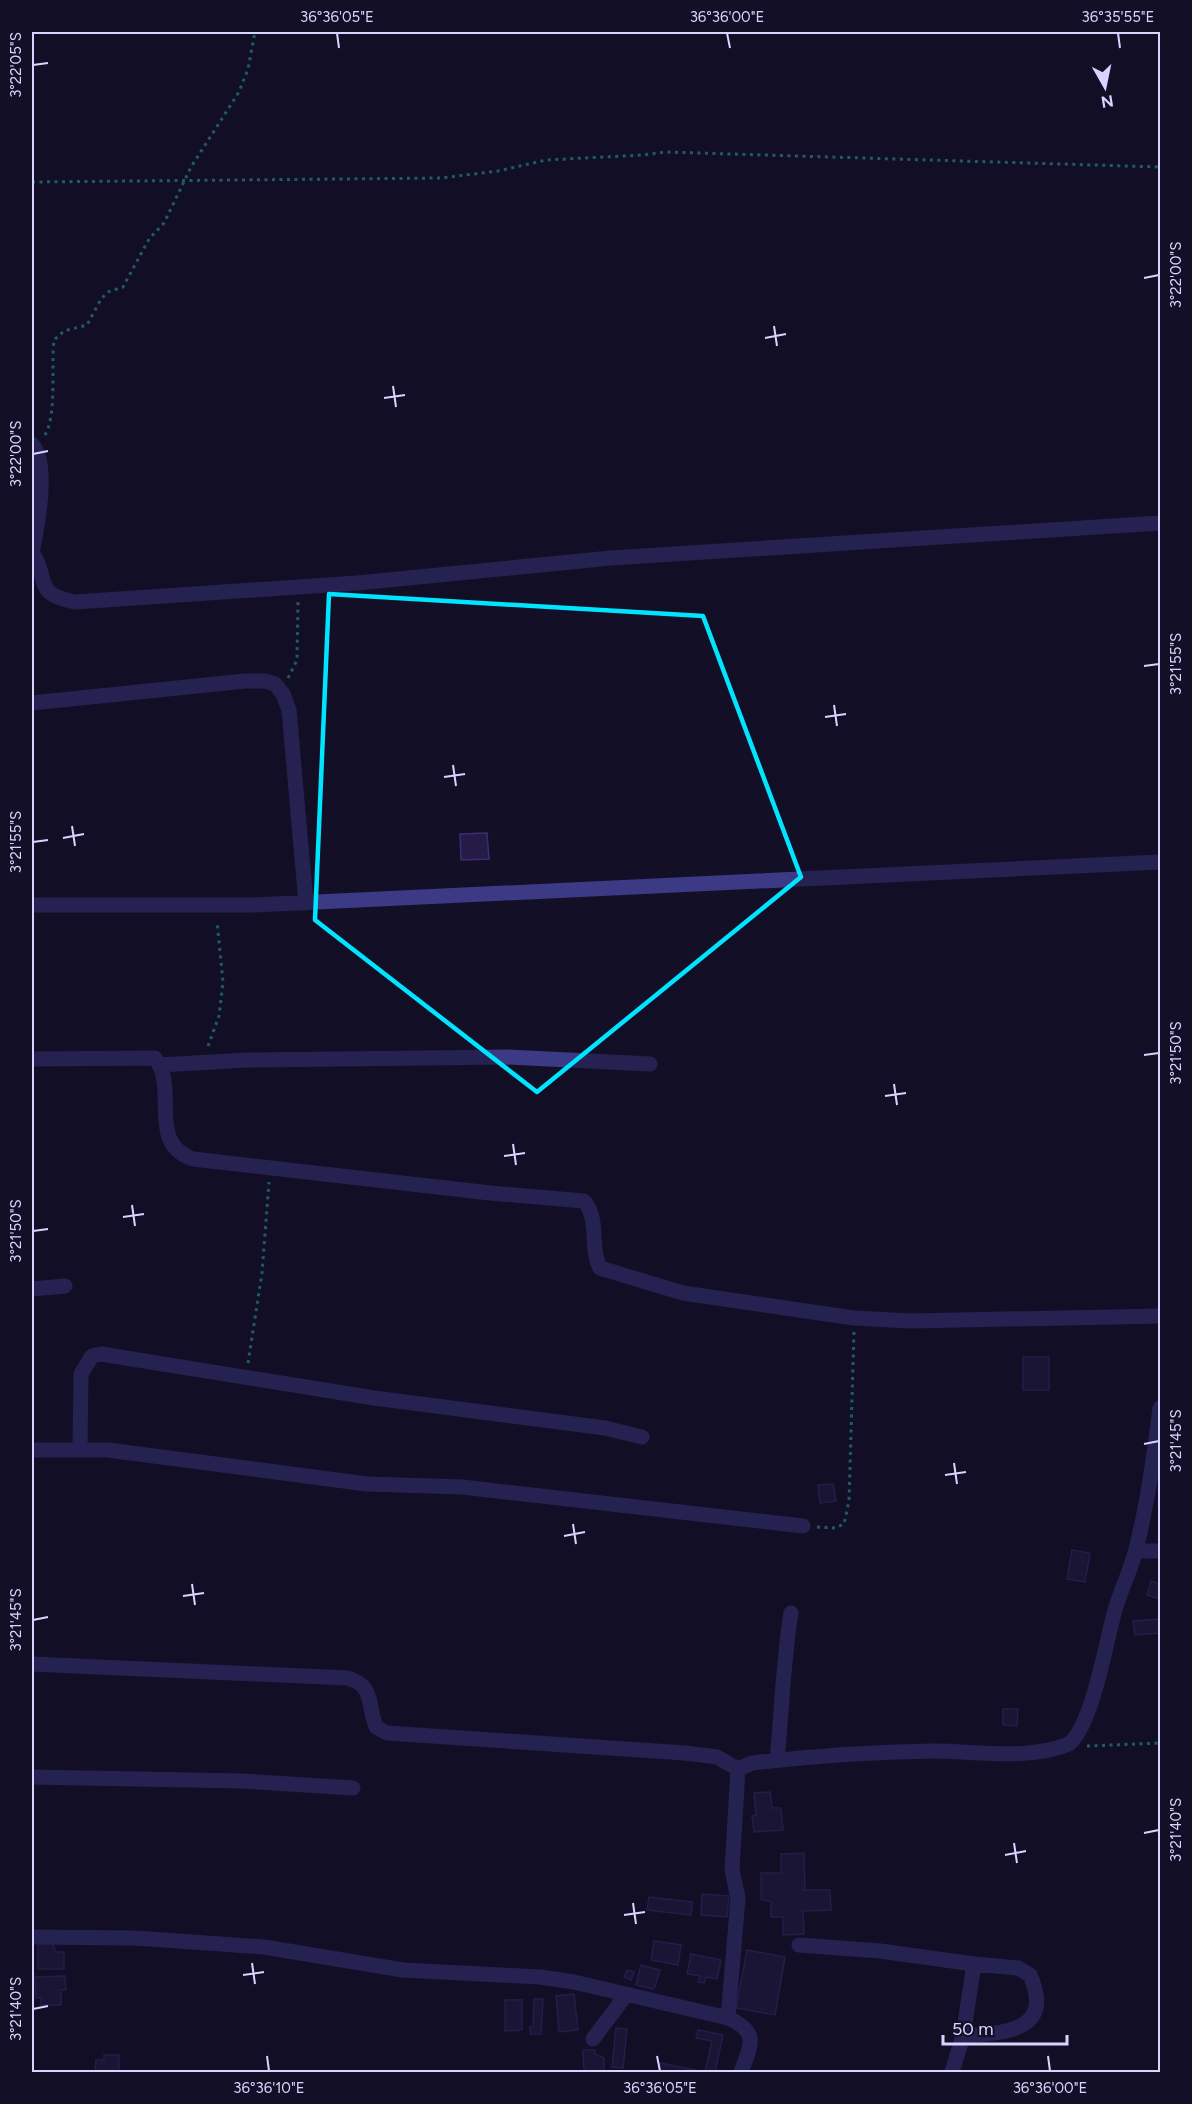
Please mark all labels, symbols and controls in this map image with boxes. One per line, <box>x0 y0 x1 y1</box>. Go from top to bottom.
text: 36°36'05"E <box>300 8 374 26</box>
text: 36°36'00"E <box>690 8 764 26</box>
text: 36°35'55"E <box>1082 8 1154 26</box>
text: 3°22'05"S <box>7 32 25 98</box>
north arrow <box>1075 57 1135 117</box>
text: N <box>1100 91 1115 112</box>
text: 3°22'00"S <box>1167 242 1185 308</box>
text: 3°22'00"S <box>7 421 25 487</box>
text: 3°21'55"S <box>1167 633 1185 695</box>
text: 3°21'55"S <box>7 811 25 873</box>
text: 3°21'50"S <box>1167 1021 1185 1085</box>
text: 3°21'50"S <box>7 1199 25 1263</box>
text: 3°21'45"S <box>1167 1409 1185 1473</box>
text: 3°21'45"S <box>7 1588 25 1652</box>
text: 3°21'40"S <box>1167 1798 1185 1862</box>
text: 3°21'40"S <box>7 1977 25 2041</box>
scale bar <box>943 2008 1068 2046</box>
text: 50 m <box>952 2018 994 2040</box>
text: 36°36'10"E <box>233 2079 305 2097</box>
text: 36°36'05"E <box>623 2079 697 2097</box>
text: 36°36'00"E <box>1013 2079 1087 2097</box>

